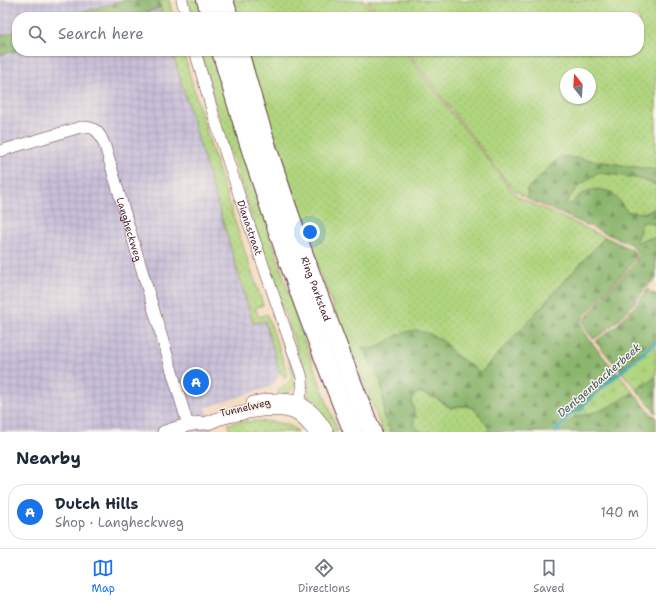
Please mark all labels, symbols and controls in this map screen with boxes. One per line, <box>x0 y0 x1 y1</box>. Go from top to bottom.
search box <box>12 12 644 56</box>
icon: search <box>26 23 48 45</box>
text: Search here <box>58 24 144 44</box>
north arrow <box>560 68 596 104</box>
street label: Langheckweg <box>114 196 145 263</box>
street label: Dianastraat <box>234 198 265 257</box>
your location <box>300 222 320 242</box>
street label: Ring Parkstad <box>298 255 334 324</box>
water label: Dentgenbacherbeek <box>554 339 645 421</box>
pin: A <box>183 367 209 397</box>
street label: Tunnelweg <box>218 395 272 420</box>
text: Nearby <box>16 447 81 469</box>
text: Dutch Hills <box>55 494 139 514</box>
text: A <box>25 504 35 521</box>
text: 140 m <box>600 504 639 521</box>
text: Shop · Langheckweg <box>55 514 184 531</box>
tab: Map <box>91 557 115 596</box>
tab: Directions <box>298 557 350 596</box>
tab: Saved <box>533 557 565 596</box>

